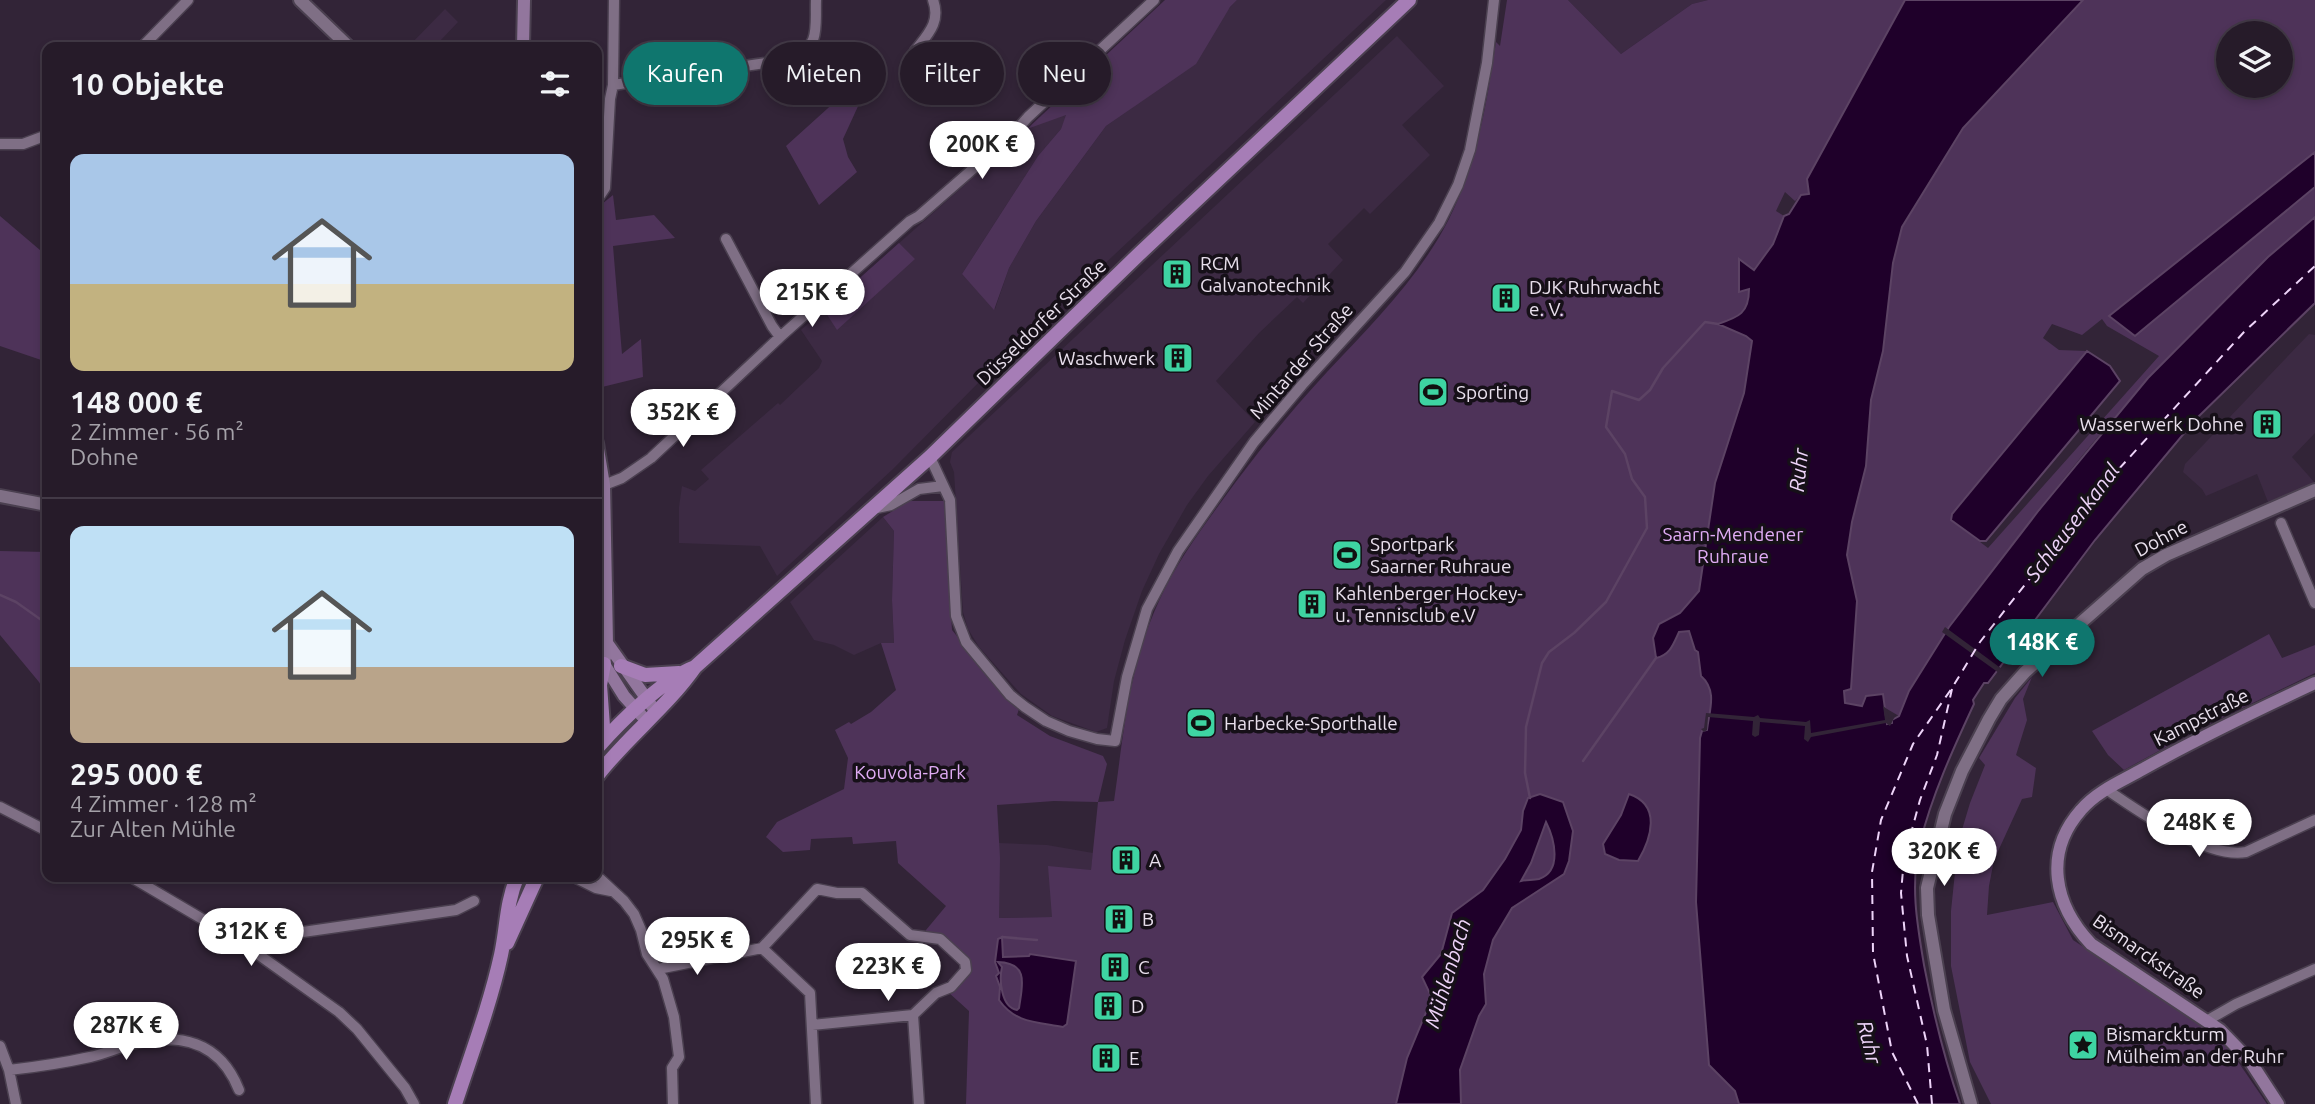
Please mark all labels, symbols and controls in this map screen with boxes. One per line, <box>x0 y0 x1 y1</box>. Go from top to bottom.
map controls <box>2216 21 2293 98</box>
button: layers <box>2216 21 2293 98</box>
chip: Kaufen <box>623 42 748 105</box>
chip: Mieten <box>762 42 886 105</box>
chip: Filter <box>900 42 1004 105</box>
chip: Neu <box>1018 42 1111 105</box>
icon: filters <box>536 65 574 103</box>
text: 10 Objekte <box>70 67 225 101</box>
pin: 200K € <box>925 122 1039 181</box>
text: 200K € <box>946 131 1018 156</box>
icon: home <box>259 200 385 326</box>
place label: RCM Galvanotechnik <box>1200 252 1331 296</box>
street label: Düsseldorfer Straße <box>972 255 1110 389</box>
building icon: RCM Galvanotechnik <box>1160 257 1194 291</box>
pin: 215K € <box>755 270 869 329</box>
place label: DJK Ruhrwacht e. V. <box>1529 276 1661 320</box>
text: 215K € <box>776 279 848 304</box>
building icon: DJK Ruhrwacht e. V. <box>1489 281 1523 315</box>
street label: Mintarder Straße <box>1245 299 1357 423</box>
building icon: Waschwerk <box>1161 341 1195 375</box>
place label: Waschwerk <box>1058 347 1155 369</box>
sports icon: Sporting <box>1416 375 1450 409</box>
place label: Sporting <box>1456 381 1529 403</box>
text: 148 000 € <box>70 385 203 419</box>
pin: 352K € <box>626 390 740 449</box>
text: 352K € <box>647 399 719 424</box>
building icon: Wasserwerk Dohne <box>2250 407 2284 441</box>
place label: Wasserwerk Dohne <box>2079 413 2244 435</box>
text: 2 Zimmer · 56 m² <box>70 419 244 444</box>
text: Dohne <box>70 444 139 469</box>
water label: Ruhr <box>1784 446 1812 493</box>
water label: Schleusenkanal <box>2019 458 2124 586</box>
street label: Dohne <box>2131 515 2191 561</box>
park label: Saarn-Mendener Ruhraue <box>1662 523 1804 567</box>
place label: Sportpark Saarner Ruhraue <box>1370 533 1511 577</box>
sports icon: Sportpark Saarner Ruhraue <box>1330 538 1364 572</box>
icon: home <box>259 572 385 698</box>
place label: Kahlenberger Hockey- u. Tennisclub e.V <box>1335 582 1523 626</box>
building icon: Kahlenberger Hockey- u. Tennisclub e.V <box>1295 587 1329 621</box>
pin: 148K € <box>1985 620 2099 679</box>
text: 148K € <box>2006 629 2078 654</box>
street label: Kampstraße <box>2150 684 2252 750</box>
sports icon: Harbecke-Sporthalle <box>1184 706 1218 740</box>
place label: Harbecke-Sporthalle <box>1224 712 1398 734</box>
text: 295 000 € <box>70 757 203 791</box>
park label: Kouvola-Park <box>854 761 966 783</box>
text: 4 Zimmer · 128 m² <box>70 791 257 816</box>
pin: 248K € <box>2142 800 2256 859</box>
text: 248K € <box>2163 809 2235 834</box>
text: Zur Alten Mühle <box>70 816 236 841</box>
pin: 320K € <box>1887 828 2001 888</box>
text: 320K € <box>1908 838 1980 863</box>
building icon: A <box>1109 843 1143 877</box>
place label: A <box>1149 849 1162 871</box>
building icon: B <box>1102 902 1136 936</box>
pin: 312K € <box>194 908 308 968</box>
place label: B <box>1142 908 1154 930</box>
street label: Bismarckstraße <box>2089 909 2209 1003</box>
water label: Mühlenbach <box>1419 915 1475 1031</box>
text: 312K € <box>215 918 287 943</box>
pin: 295K € <box>640 918 754 977</box>
text: 295K € <box>661 927 733 952</box>
pin: 223K € <box>831 944 945 1003</box>
building icon: C <box>1098 950 1132 984</box>
text: 223K € <box>852 953 924 978</box>
place label: C <box>1138 956 1150 978</box>
building icon: D <box>1091 989 1125 1023</box>
place label: D <box>1131 995 1144 1017</box>
pin: 287K € <box>69 1002 183 1062</box>
text: 287K € <box>90 1012 162 1037</box>
water label: Ruhr <box>1853 1018 1887 1067</box>
place label: Bismarckturm Mülheim an der Ruhr <box>2106 1023 2284 1067</box>
place icon: Bismarckturm Mülheim an der Ruhr <box>2066 1028 2100 1062</box>
building icon: E <box>1089 1041 1123 1075</box>
place label: E <box>1129 1047 1140 1069</box>

